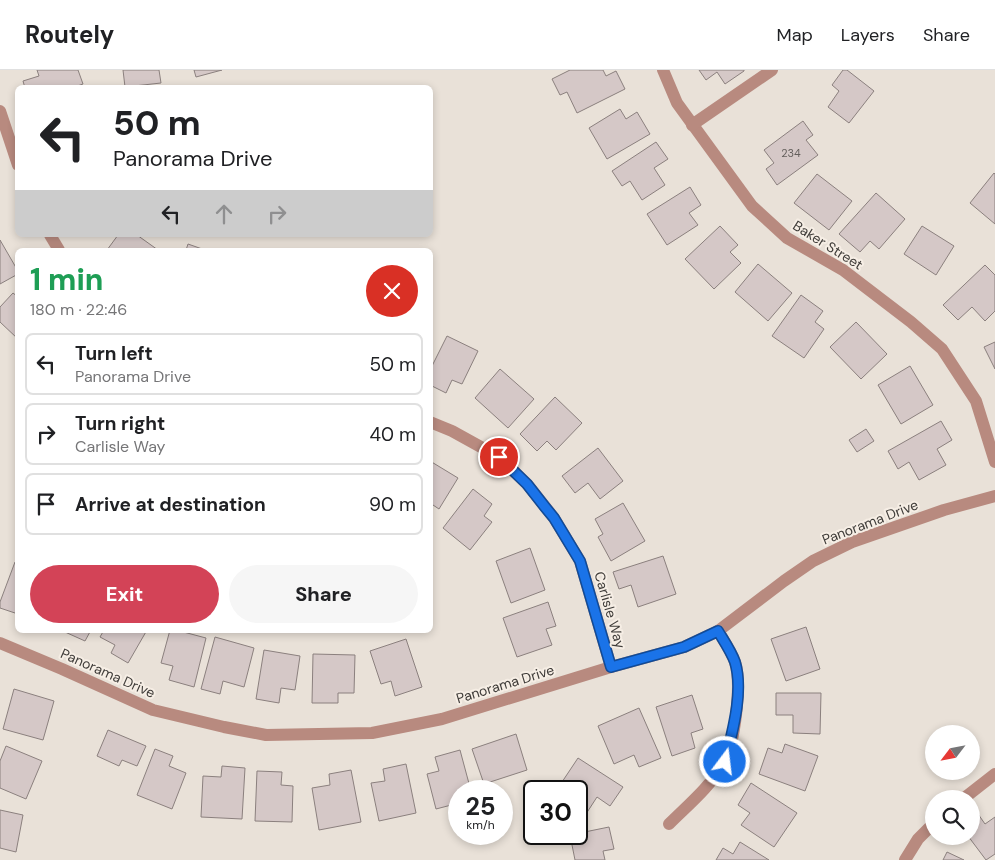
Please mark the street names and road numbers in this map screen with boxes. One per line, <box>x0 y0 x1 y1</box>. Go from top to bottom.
street label: Baker Street <box>790 216 866 274</box>
street label: Panorama Drive <box>819 495 921 549</box>
street label: Carlisle Way <box>590 569 630 651</box>
street label: Panorama Drive <box>58 644 158 702</box>
street label: Panorama Drive <box>454 661 556 707</box>

